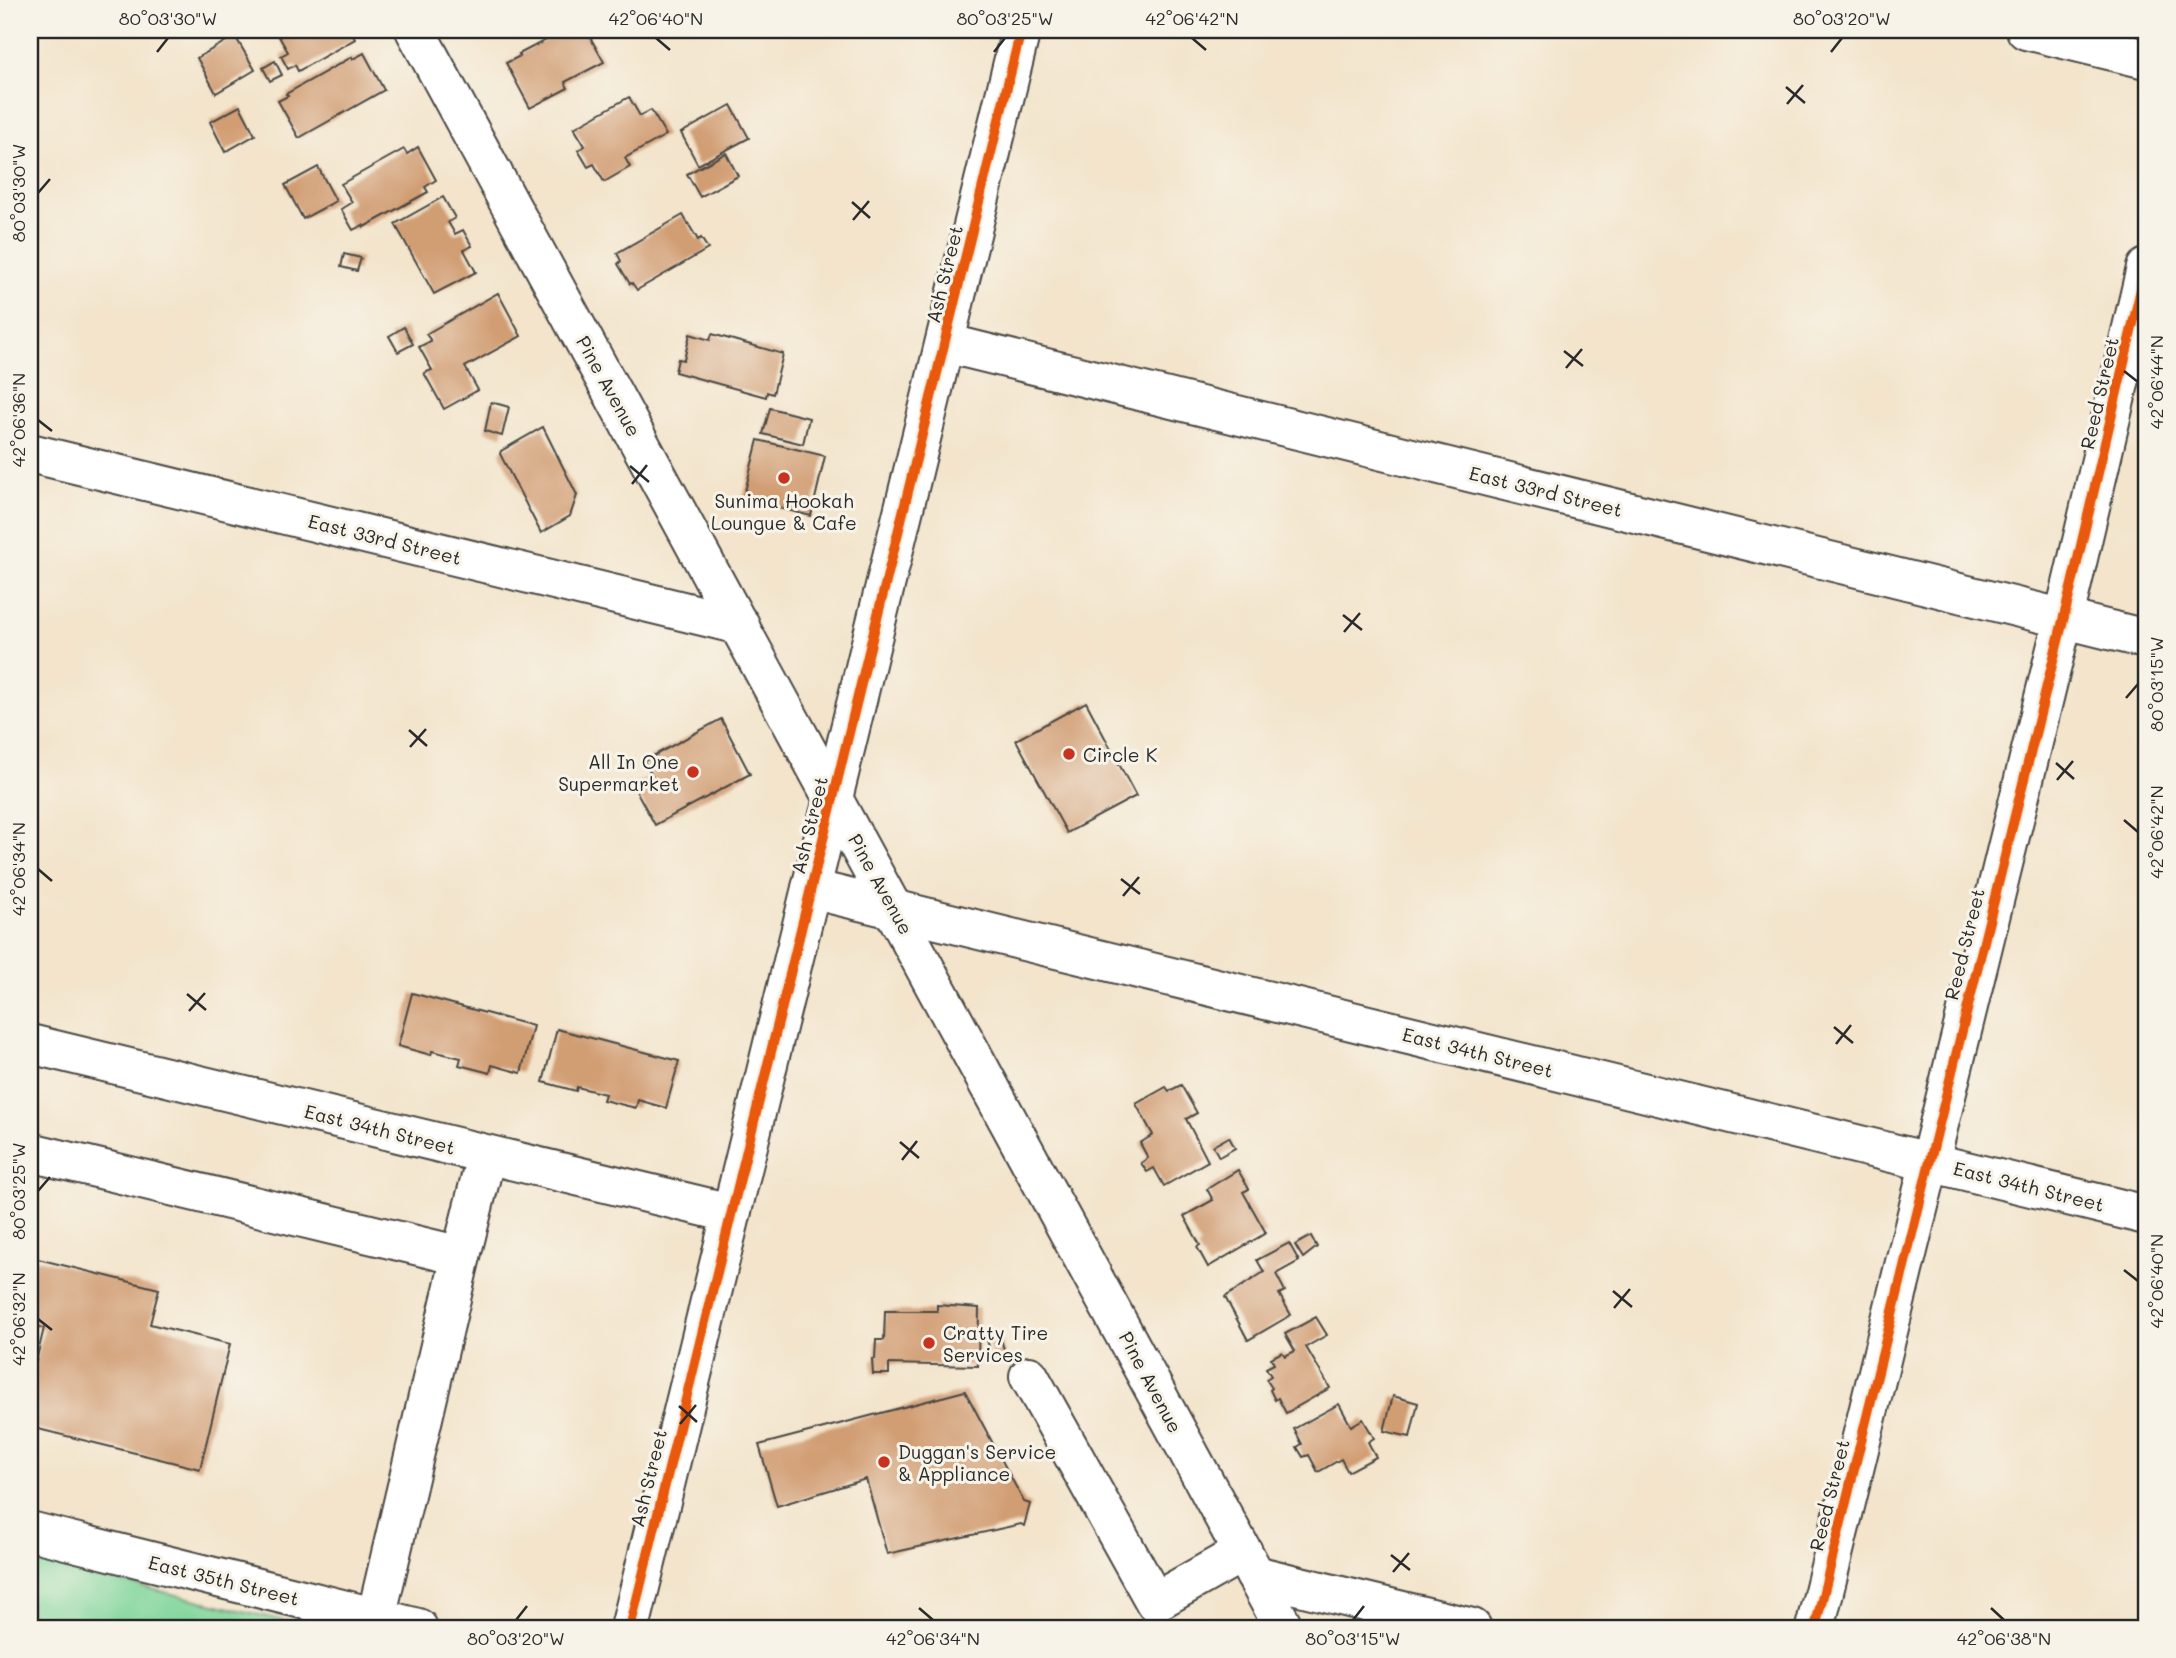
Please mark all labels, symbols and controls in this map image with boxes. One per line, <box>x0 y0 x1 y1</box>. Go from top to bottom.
text: 80°03'30"W <box>119 6 217 30</box>
text: 42°06'40"N <box>609 6 703 30</box>
text: 80°03'25"W <box>956 6 1054 30</box>
text: 42°06'42"N <box>1145 6 1239 30</box>
text: 80°03'20"W <box>1793 6 1891 30</box>
text: 80°03'30"W <box>6 144 30 242</box>
street label: Ash Street <box>920 223 968 325</box>
street label: Pine Avenue <box>571 331 647 441</box>
street label: Reed Street <box>2074 334 2124 452</box>
text: 42°06'44"N <box>2144 335 2168 429</box>
text: 42°06'36"N <box>6 373 30 467</box>
street label: East 33rd Street <box>1467 460 1625 522</box>
marker: Sunima Hookah Loungue & Cafe <box>776 470 792 486</box>
place label: Sunima Hookah Loungue & Cafe <box>711 488 857 535</box>
street label: East 33rd Street <box>306 508 464 570</box>
text: 80°03'15"W <box>2144 636 2168 732</box>
place label: Circle K <box>1083 742 1158 767</box>
marker: Circle K <box>1061 746 1077 762</box>
place label: All In One Supermarket <box>558 749 679 796</box>
marker: All In One Supermarket <box>685 764 701 780</box>
street label: Ash Street <box>785 774 833 876</box>
text: 42°06'42"N <box>2144 785 2168 879</box>
text: 42°06'34"N <box>6 822 30 916</box>
street label: Pine Avenue <box>843 829 919 939</box>
street label: Reed Street <box>1938 886 1990 1002</box>
street label: East 34th Street <box>1400 1021 1556 1083</box>
street label: East 34th Street <box>302 1098 458 1160</box>
text: 80°03'25"W <box>6 1142 30 1240</box>
street label: East 34th Street <box>1951 1155 2107 1217</box>
text: 42°06'40"N <box>2144 1234 2168 1328</box>
text: 42°06'32"N <box>6 1272 30 1366</box>
place label: Cratty Tire Services <box>943 1320 1048 1367</box>
street label: Pine Avenue <box>1114 1327 1188 1437</box>
marker: Cratty Tire Services <box>921 1335 937 1351</box>
street label: Ash Street <box>624 1427 672 1529</box>
street label: Reed Street <box>1803 1437 1855 1553</box>
place label: Duggan's Service & Appliance <box>898 1439 1056 1486</box>
marker: Duggan's Service & Appliance <box>876 1454 892 1470</box>
street label: East 35th Street <box>146 1549 302 1611</box>
text: 80°03'20"W <box>467 1626 565 1650</box>
text: 42°06'34"N <box>886 1626 980 1650</box>
text: 80°03'15"W <box>1305 1626 1401 1650</box>
text: 42°06'38"N <box>1957 1626 2051 1650</box>

